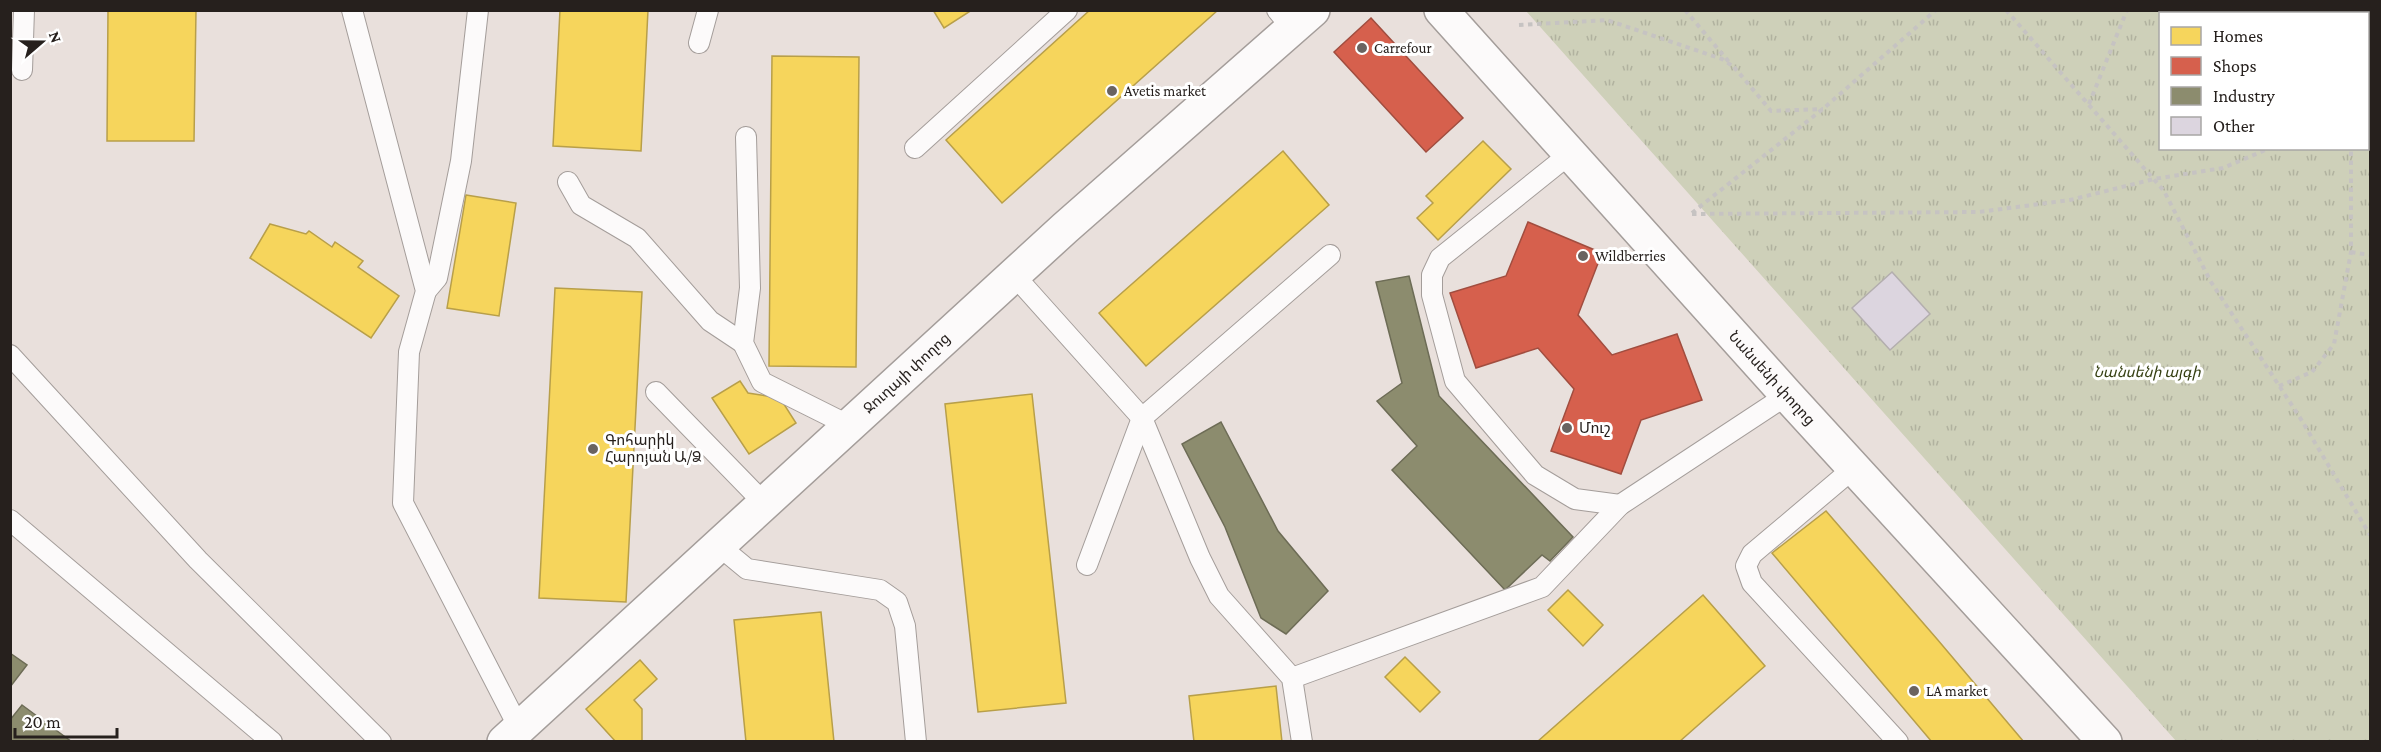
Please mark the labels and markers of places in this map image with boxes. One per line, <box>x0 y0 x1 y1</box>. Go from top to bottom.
place label: Carrefour <box>1374 40 1432 56</box>
marker: Carrefour <box>1355 41 1369 55</box>
place label: Avetis market <box>1124 83 1207 99</box>
marker: Avetis market <box>1105 84 1119 98</box>
place label: Wildberries <box>1595 248 1666 264</box>
marker: Wildberries <box>1576 249 1590 263</box>
place label: Մուշ <box>1579 420 1610 437</box>
marker: Մուշ <box>1560 421 1574 435</box>
place label: Գոհարիկ Հարոյան Ա/Ձ <box>605 432 702 466</box>
marker: Գոհարիկ Հարոյան Ա/Ձ <box>586 442 600 456</box>
place label: LA market <box>1926 683 1989 699</box>
marker: LA market <box>1907 684 1921 698</box>

